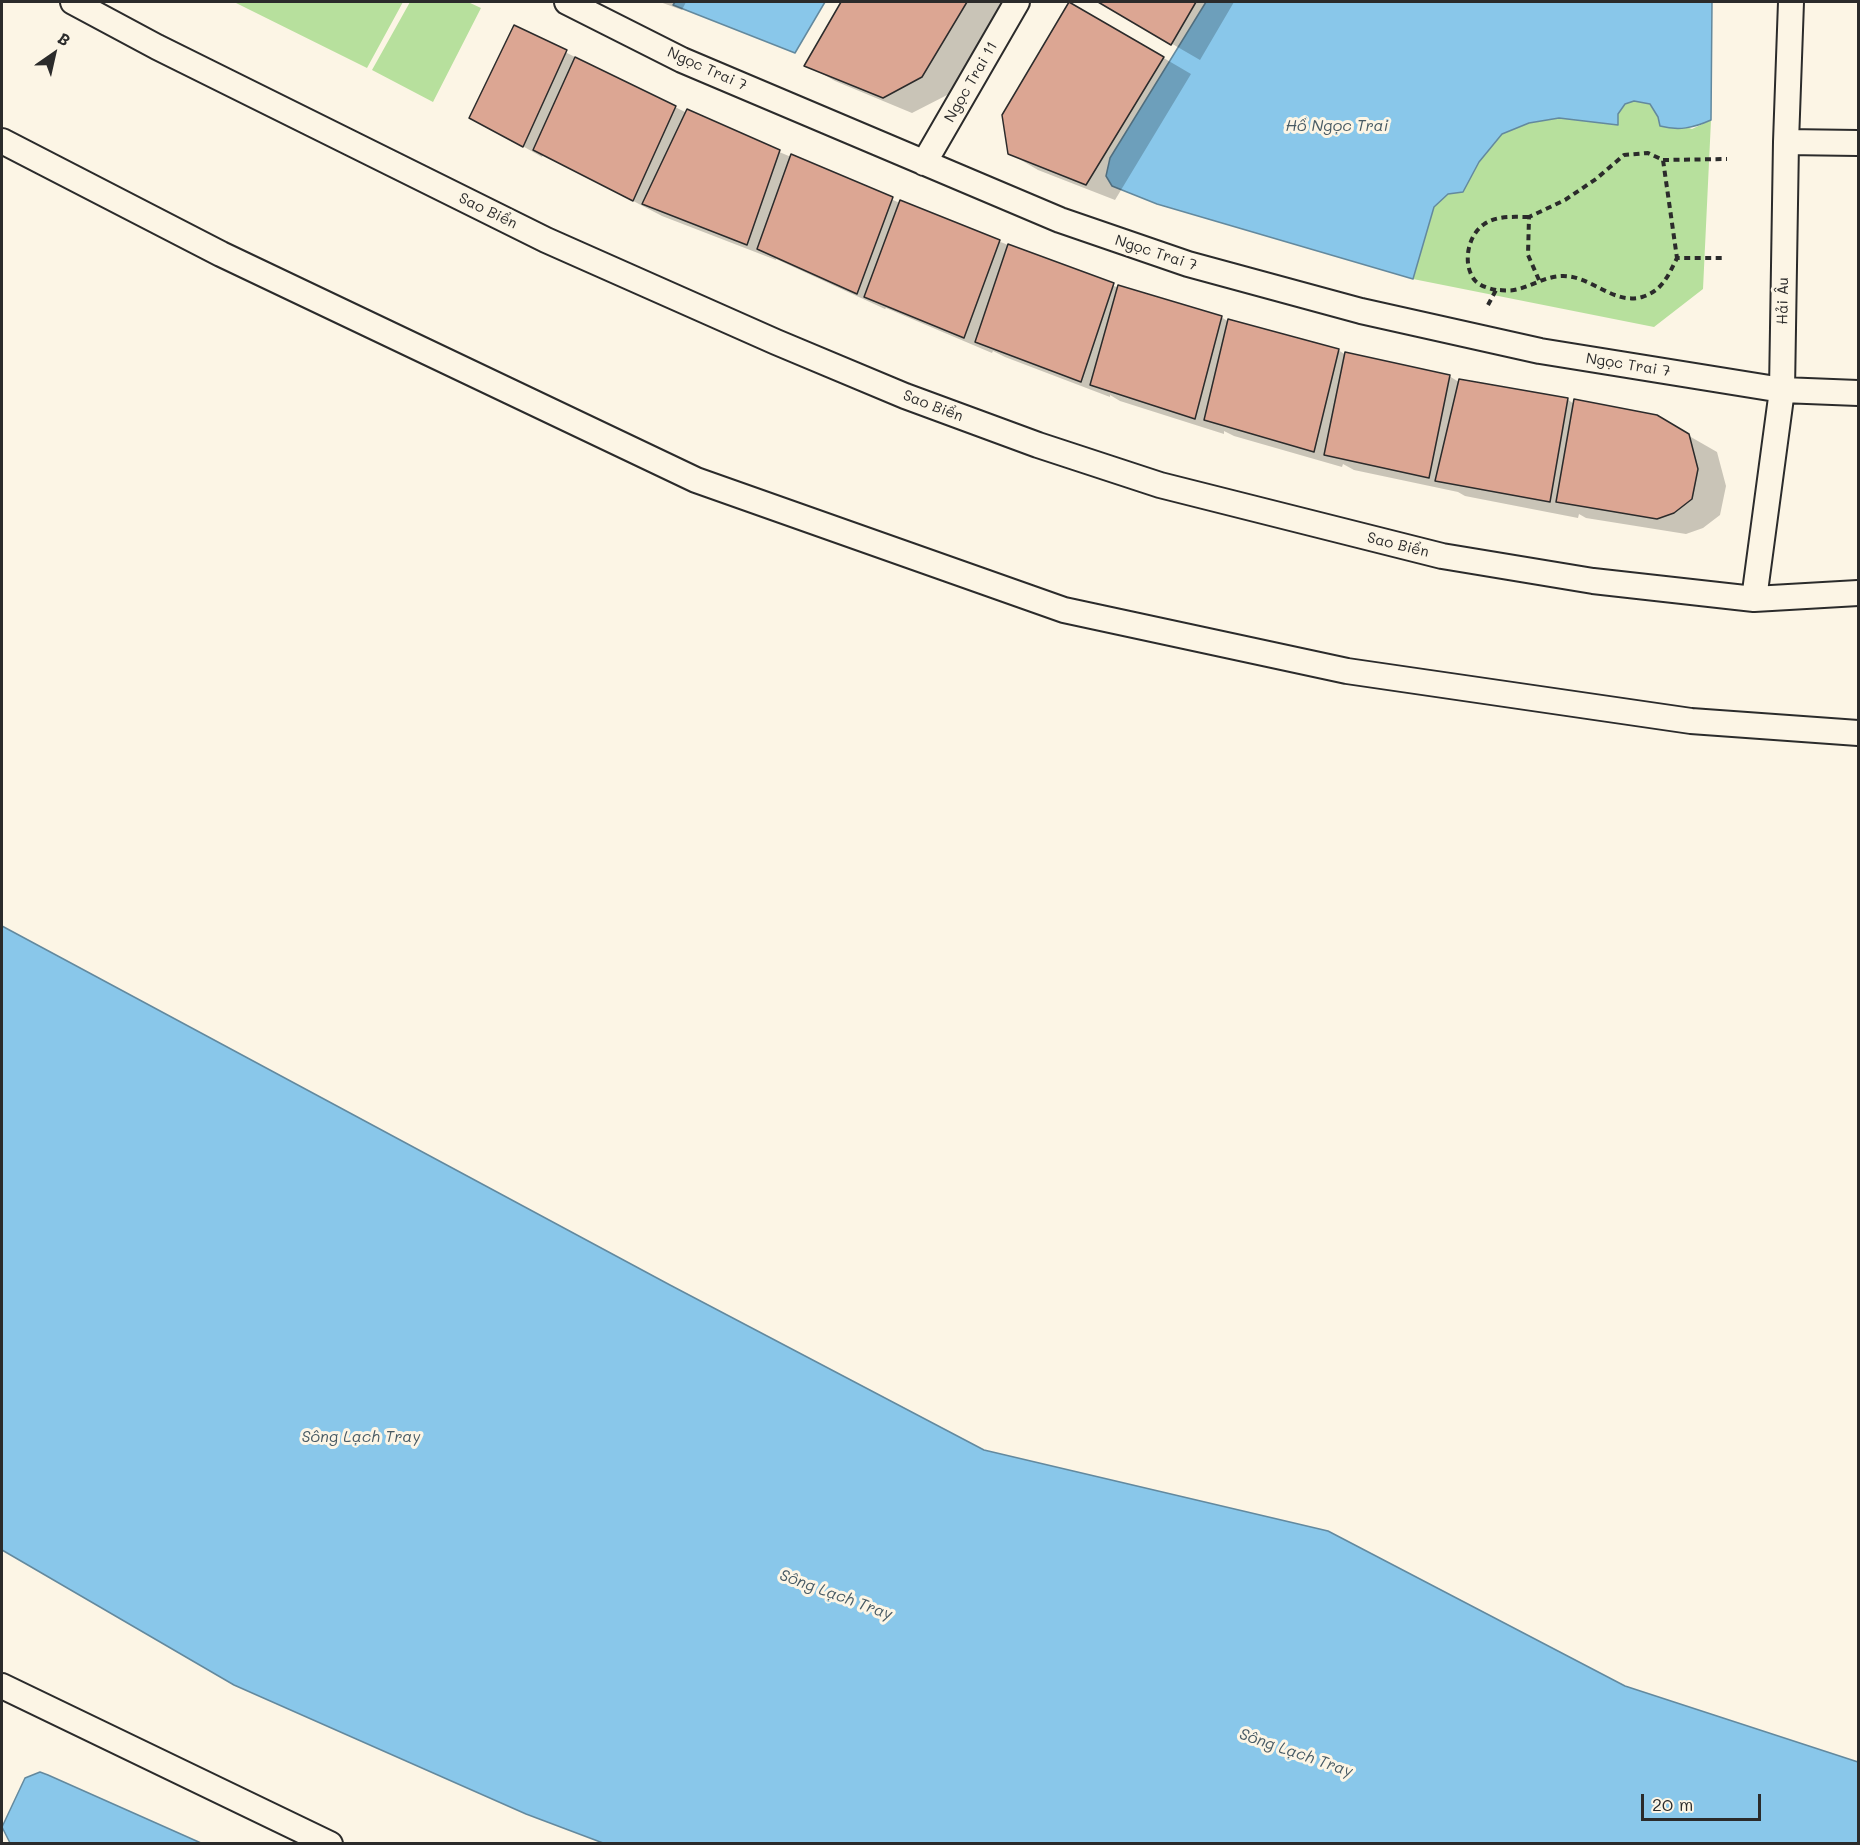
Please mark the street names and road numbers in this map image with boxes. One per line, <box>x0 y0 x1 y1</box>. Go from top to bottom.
street label: Ngọc Trai 11 <box>941 38 1001 126</box>
street label: Ngọc Trai 7 <box>664 43 750 95</box>
street label: Sao Biển <box>456 189 520 233</box>
street label: Ngọc Trai 7 <box>1113 231 1199 275</box>
street label: Hải Âu <box>1774 277 1792 325</box>
street label: Ngọc Trai 7 <box>1584 349 1672 381</box>
street label: Sao Biển <box>900 386 966 426</box>
street label: Sao Biển <box>1365 529 1431 561</box>

